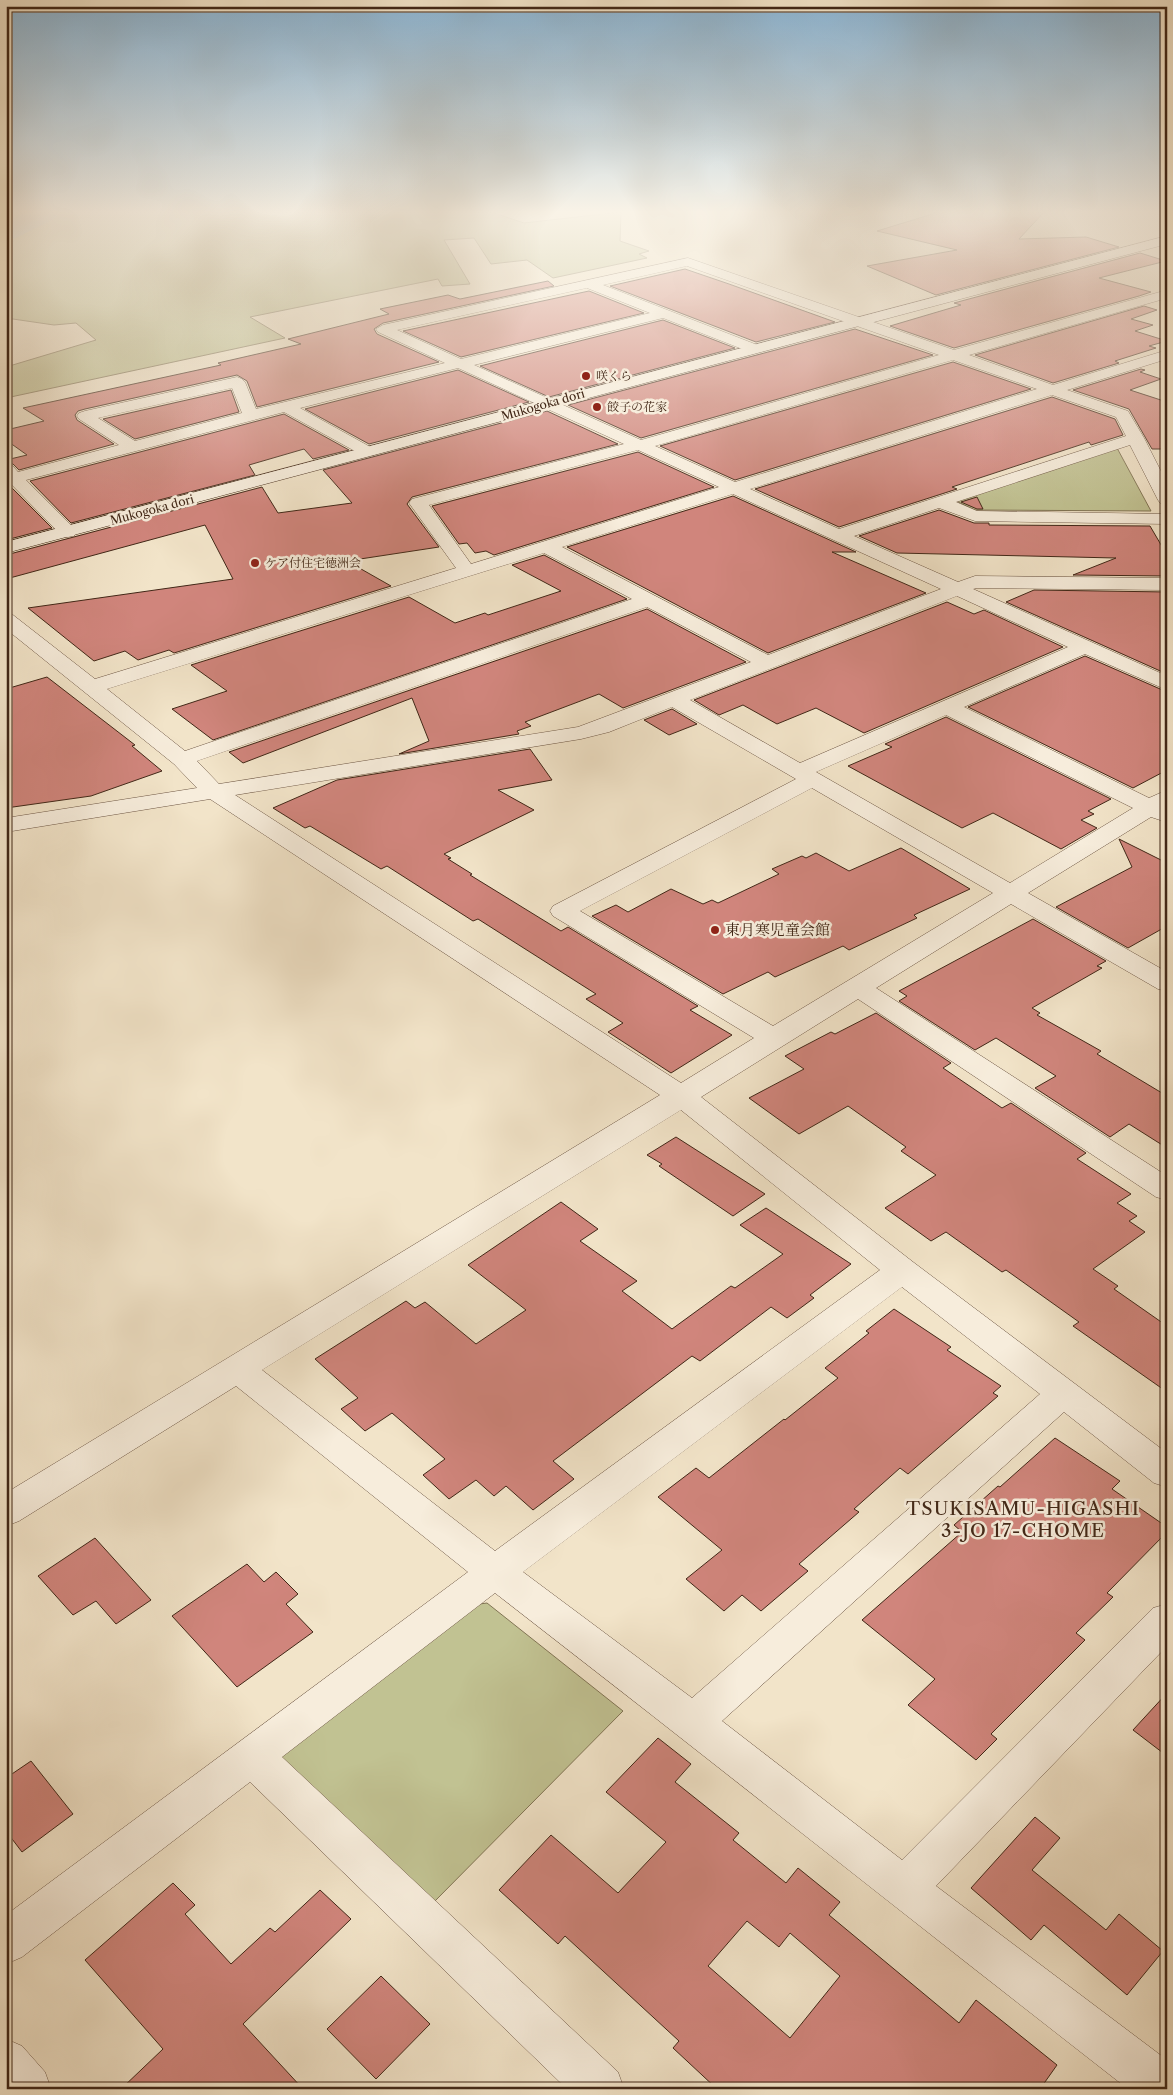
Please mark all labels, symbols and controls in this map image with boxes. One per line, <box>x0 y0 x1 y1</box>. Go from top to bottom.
place label: 咲くら <box>596 368 632 383</box>
marker: 咲くら <box>580 370 592 382</box>
street label: Mukogoka dori <box>499 385 587 424</box>
place label: 餃子の花家 <box>607 399 667 414</box>
marker: 餃子の花家 <box>591 401 603 413</box>
street label: Mukogoka dori <box>108 491 196 528</box>
place label: ケア付住宅徳洲会 <box>265 555 361 570</box>
marker: ケア付住宅徳洲会 <box>249 557 261 569</box>
place label: 東月寒児童会館 <box>725 920 830 939</box>
marker: 東月寒児童会館 <box>709 924 721 936</box>
district label: TSUKISAMU-HIGASHI 3-JO 17-CHOME <box>906 1497 1140 1542</box>

